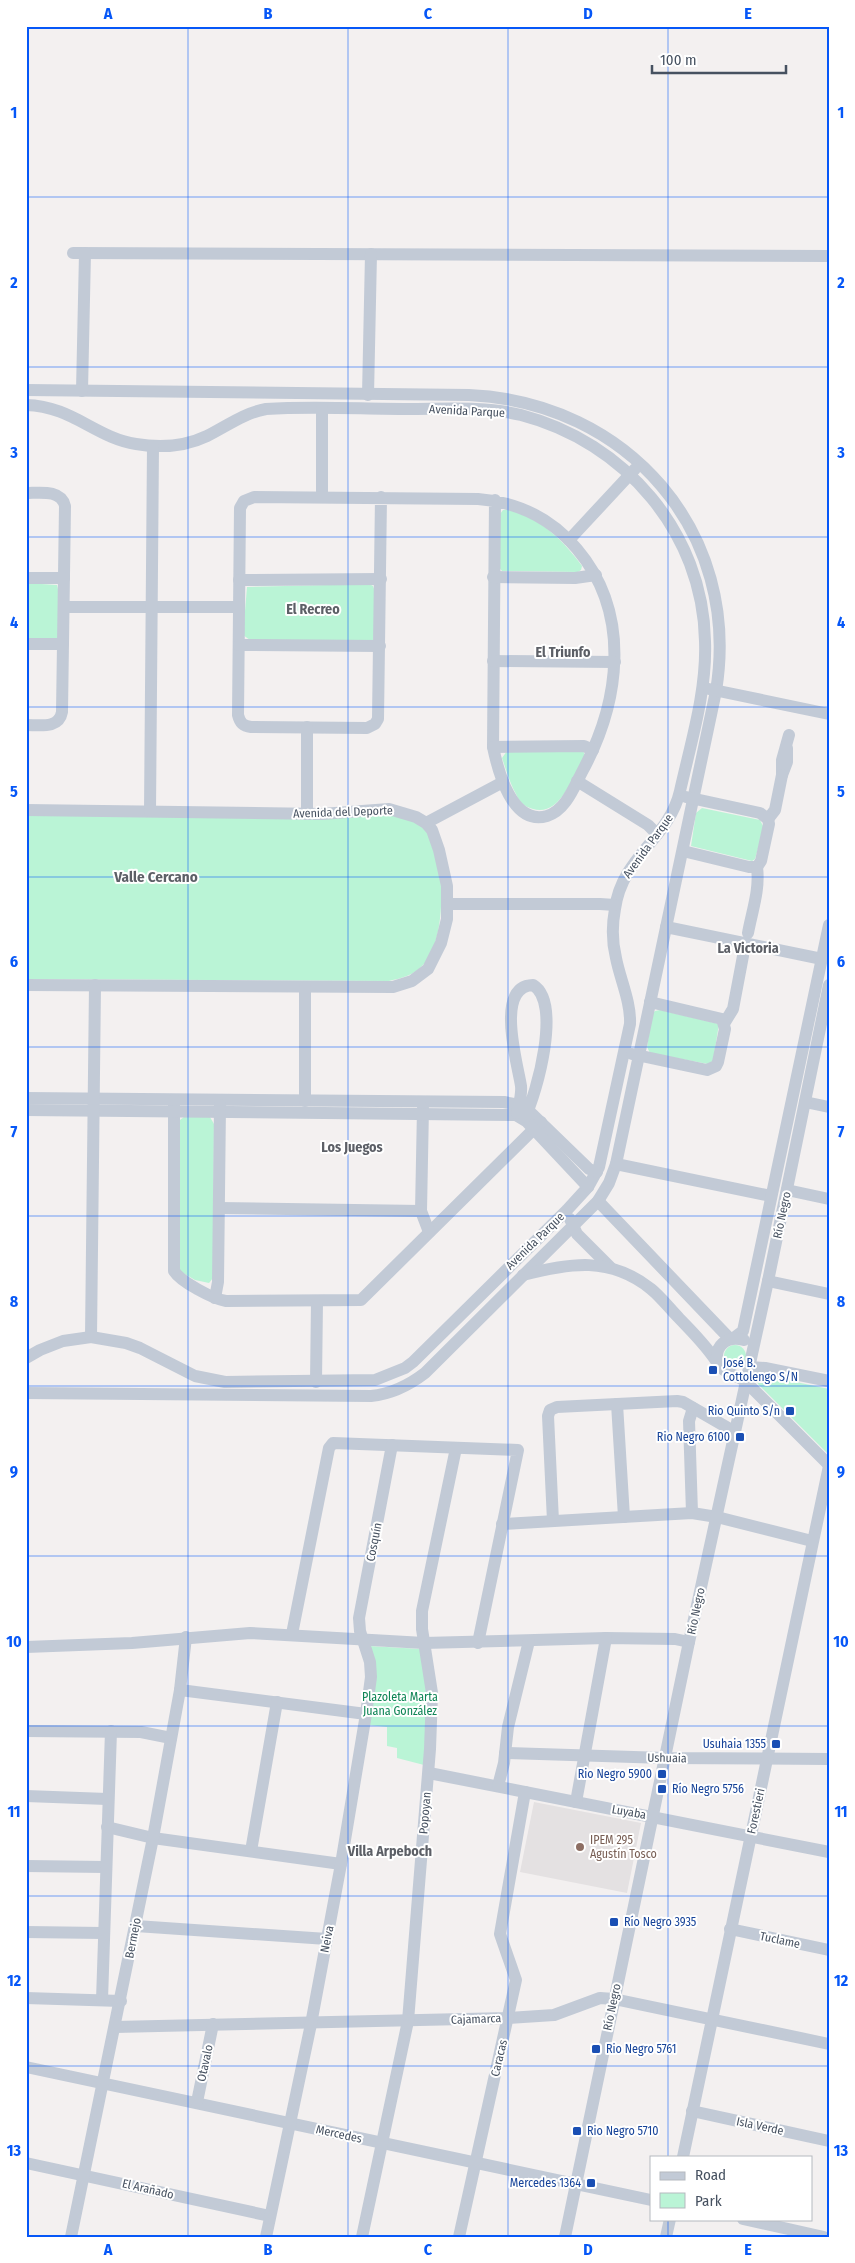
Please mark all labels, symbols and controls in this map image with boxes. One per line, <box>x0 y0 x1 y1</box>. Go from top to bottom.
text: A <box>103 4 113 23</box>
text: B <box>264 4 273 23</box>
text: C <box>424 4 433 23</box>
text: D <box>583 4 593 23</box>
text: E <box>744 4 752 23</box>
scale bar <box>652 42 786 74</box>
text: 100 m <box>660 51 697 69</box>
text: 1 <box>11 103 17 122</box>
text: 1 <box>838 103 844 122</box>
text: 2 <box>9 273 18 292</box>
text: 2 <box>836 273 845 292</box>
street label: Avenida Parque <box>429 402 505 420</box>
text: 3 <box>9 443 18 462</box>
text: 3 <box>836 443 845 462</box>
district label: El Recreo <box>286 601 340 618</box>
text: 4 <box>10 613 18 632</box>
text: 4 <box>837 613 845 632</box>
district label: El Triunfo <box>536 644 591 661</box>
text: 5 <box>10 782 18 801</box>
text: 5 <box>837 782 845 801</box>
street label: Avenida del Deporte <box>293 803 393 821</box>
street label: Avenida Parque <box>620 811 676 881</box>
district label: Valle Cercano <box>113 868 198 886</box>
district label: La Victoria <box>717 940 779 957</box>
text: 6 <box>10 952 18 971</box>
text: 6 <box>837 952 845 971</box>
text: 7 <box>11 1122 18 1141</box>
text: 7 <box>838 1122 845 1141</box>
district label: Los Juegos <box>321 1139 383 1156</box>
street label: Río Negro <box>770 1190 794 1240</box>
street label: Avenida Parque <box>503 1210 567 1272</box>
text: 8 <box>10 1292 19 1311</box>
text: 8 <box>837 1292 846 1311</box>
place label: José B. Cottolengo S/N <box>723 1356 798 1384</box>
marker: José B. Cottolengo S/N <box>707 1364 719 1376</box>
place label: Rio Quinto S/n <box>708 1404 780 1418</box>
marker: Rio Quinto S/n <box>784 1405 796 1417</box>
place label: Rio Negro 6100 <box>657 1430 730 1444</box>
marker: Rio Negro 6100 <box>734 1431 746 1443</box>
text: 9 <box>10 1462 18 1481</box>
text: 9 <box>837 1462 845 1481</box>
street label: Cosquín <box>363 1521 385 1563</box>
street label: Río Negro <box>684 1586 708 1636</box>
text: 10 <box>6 1632 22 1651</box>
text: 10 <box>833 1632 849 1651</box>
park label: Plazoleta Marta Juana González <box>362 1690 438 1718</box>
place label: Usuhaia 1355 <box>703 1737 766 1751</box>
marker: Usuhaia 1355 <box>770 1738 782 1750</box>
street label: Ushuaia <box>647 1751 687 1765</box>
place label: Rio Negro 5900 <box>578 1767 652 1781</box>
marker: Rio Negro 5900 <box>656 1768 668 1780</box>
place label: Río Negro 5756 <box>672 1782 744 1796</box>
marker: Río Negro 5756 <box>656 1783 668 1795</box>
street label: Forestieri <box>744 1787 768 1835</box>
street label: Popoyan <box>416 1791 434 1835</box>
text: 11 <box>7 1802 21 1821</box>
street label: Luyaba <box>611 1802 647 1822</box>
text: 11 <box>834 1802 848 1821</box>
place label: IPEM 295 Agustín Tosco <box>590 1833 657 1861</box>
marker: IPEM 295 Agustín Tosco <box>574 1841 586 1853</box>
district label: Villa Arpeboch <box>347 1843 432 1860</box>
place label: Río Negro 3935 <box>624 1915 697 1929</box>
street label: Bermejo <box>122 1916 144 1960</box>
marker: Río Negro 3935 <box>608 1916 620 1928</box>
street label: Neiva <box>318 1924 336 1954</box>
street label: Tuclame <box>759 1929 801 1951</box>
text: 12 <box>7 1971 22 1990</box>
text: 12 <box>834 1971 849 1990</box>
street label: Río Negro <box>600 1982 624 2032</box>
street label: Cajamarca <box>451 2011 502 2027</box>
street label: Caracas <box>488 2038 510 2078</box>
place label: Rio Negro 5761 <box>606 2042 676 2056</box>
street label: Otavalo <box>194 2043 216 2083</box>
marker: Rio Negro 5761 <box>590 2043 602 2055</box>
street label: Isla Verde <box>735 2114 785 2138</box>
street label: Mercedes <box>315 2122 363 2146</box>
place label: Rio Negro 5710 <box>587 2124 658 2138</box>
marker: Rio Negro 5710 <box>571 2125 583 2137</box>
text: 13 <box>7 2141 22 2160</box>
text: 13 <box>834 2141 849 2160</box>
legend <box>650 2156 812 2220</box>
text: Road <box>695 2166 726 2184</box>
street label: El Arañado <box>121 2176 175 2202</box>
place label: Mercedes 1364 <box>510 2176 581 2190</box>
marker: Mercedes 1364 <box>585 2177 597 2189</box>
text: Park <box>695 2192 722 2210</box>
text: A <box>103 2240 113 2259</box>
text: B <box>264 2240 273 2259</box>
text: C <box>424 2240 433 2259</box>
text: D <box>583 2240 593 2259</box>
text: E <box>744 2240 752 2259</box>

